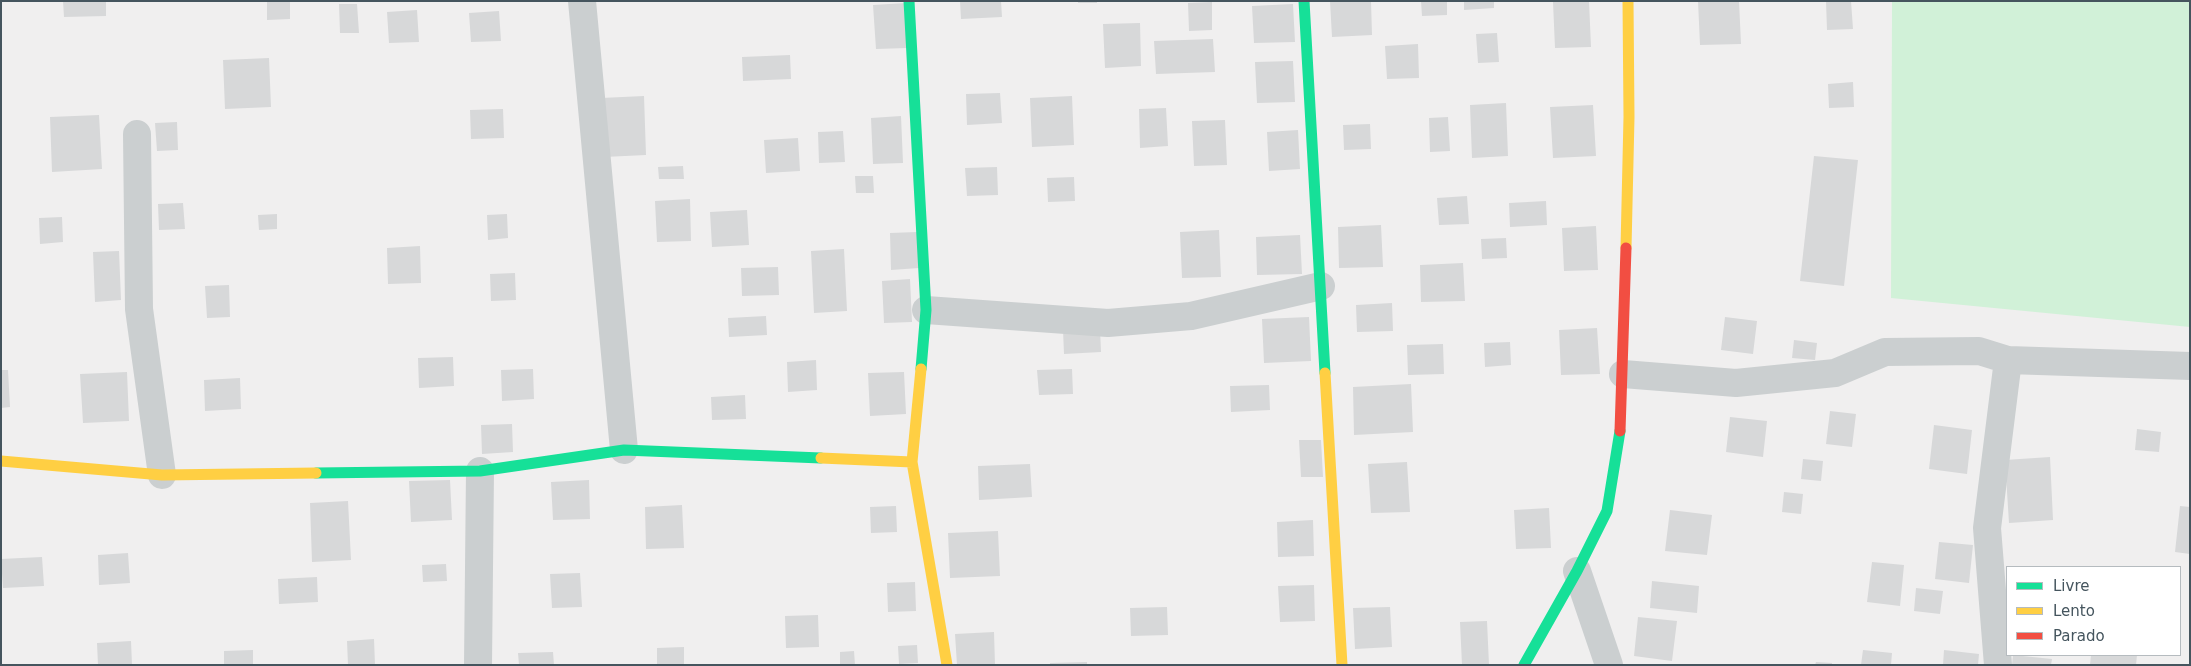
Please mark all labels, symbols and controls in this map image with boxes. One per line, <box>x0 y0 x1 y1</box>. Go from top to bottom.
legend <box>2006 566 2181 656</box>
text: Livre <box>2053 577 2089 595</box>
text: Lento <box>2053 602 2095 620</box>
text: Parado <box>2053 627 2105 645</box>

